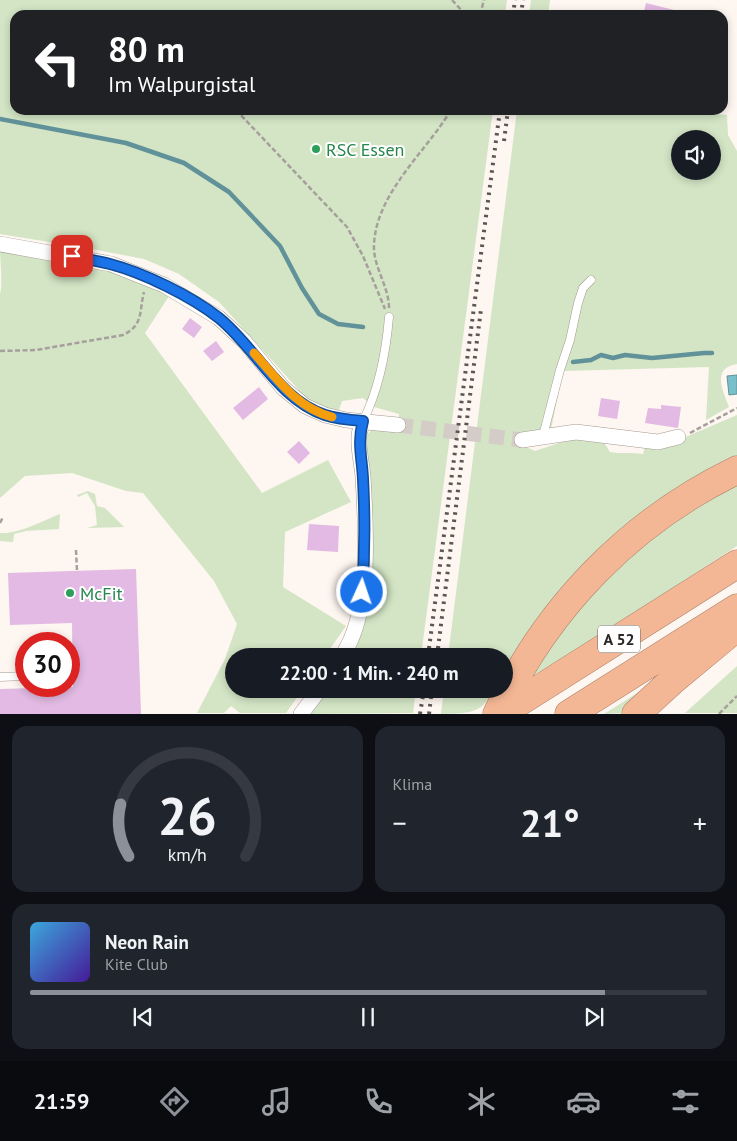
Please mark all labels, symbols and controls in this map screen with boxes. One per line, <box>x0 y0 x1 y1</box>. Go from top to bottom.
text: 80 m <box>108 26 185 72</box>
icon: left <box>25 30 90 95</box>
text: Im Walpurgistal <box>108 70 255 98</box>
map controls <box>671 130 721 180</box>
button: sound <box>671 130 721 180</box>
place label: RSC Essen <box>326 138 404 161</box>
marker: RSC Essen <box>310 143 322 155</box>
pin <box>51 235 93 277</box>
icon: arrive <box>58 242 86 270</box>
position arrow <box>335 565 387 617</box>
place label: McFit <box>80 582 123 605</box>
marker: McFit <box>64 587 76 599</box>
road number: A 52 <box>598 626 640 652</box>
speed limit sign: 30 <box>15 632 80 697</box>
text: 22:00 · 1 Min. · 240 m <box>279 661 459 685</box>
text: Klima <box>393 774 432 794</box>
text: 26 <box>158 782 217 849</box>
text: 21° <box>520 798 580 847</box>
text: − <box>393 804 407 841</box>
text: + <box>693 804 707 841</box>
text: km/h <box>168 843 207 866</box>
text: Neon Rain <box>105 930 189 954</box>
text: Kite Club <box>105 954 168 974</box>
icon: previous <box>129 1003 157 1031</box>
icon: pause <box>354 1003 382 1031</box>
icon: next <box>580 1003 608 1031</box>
icon: directions <box>157 1084 192 1119</box>
icon: music <box>259 1084 294 1119</box>
icon: phone <box>361 1084 396 1119</box>
icon: climate <box>464 1084 499 1119</box>
icon: car <box>566 1084 601 1119</box>
icon: filters <box>668 1084 703 1119</box>
text: 21:59 <box>34 1087 89 1115</box>

